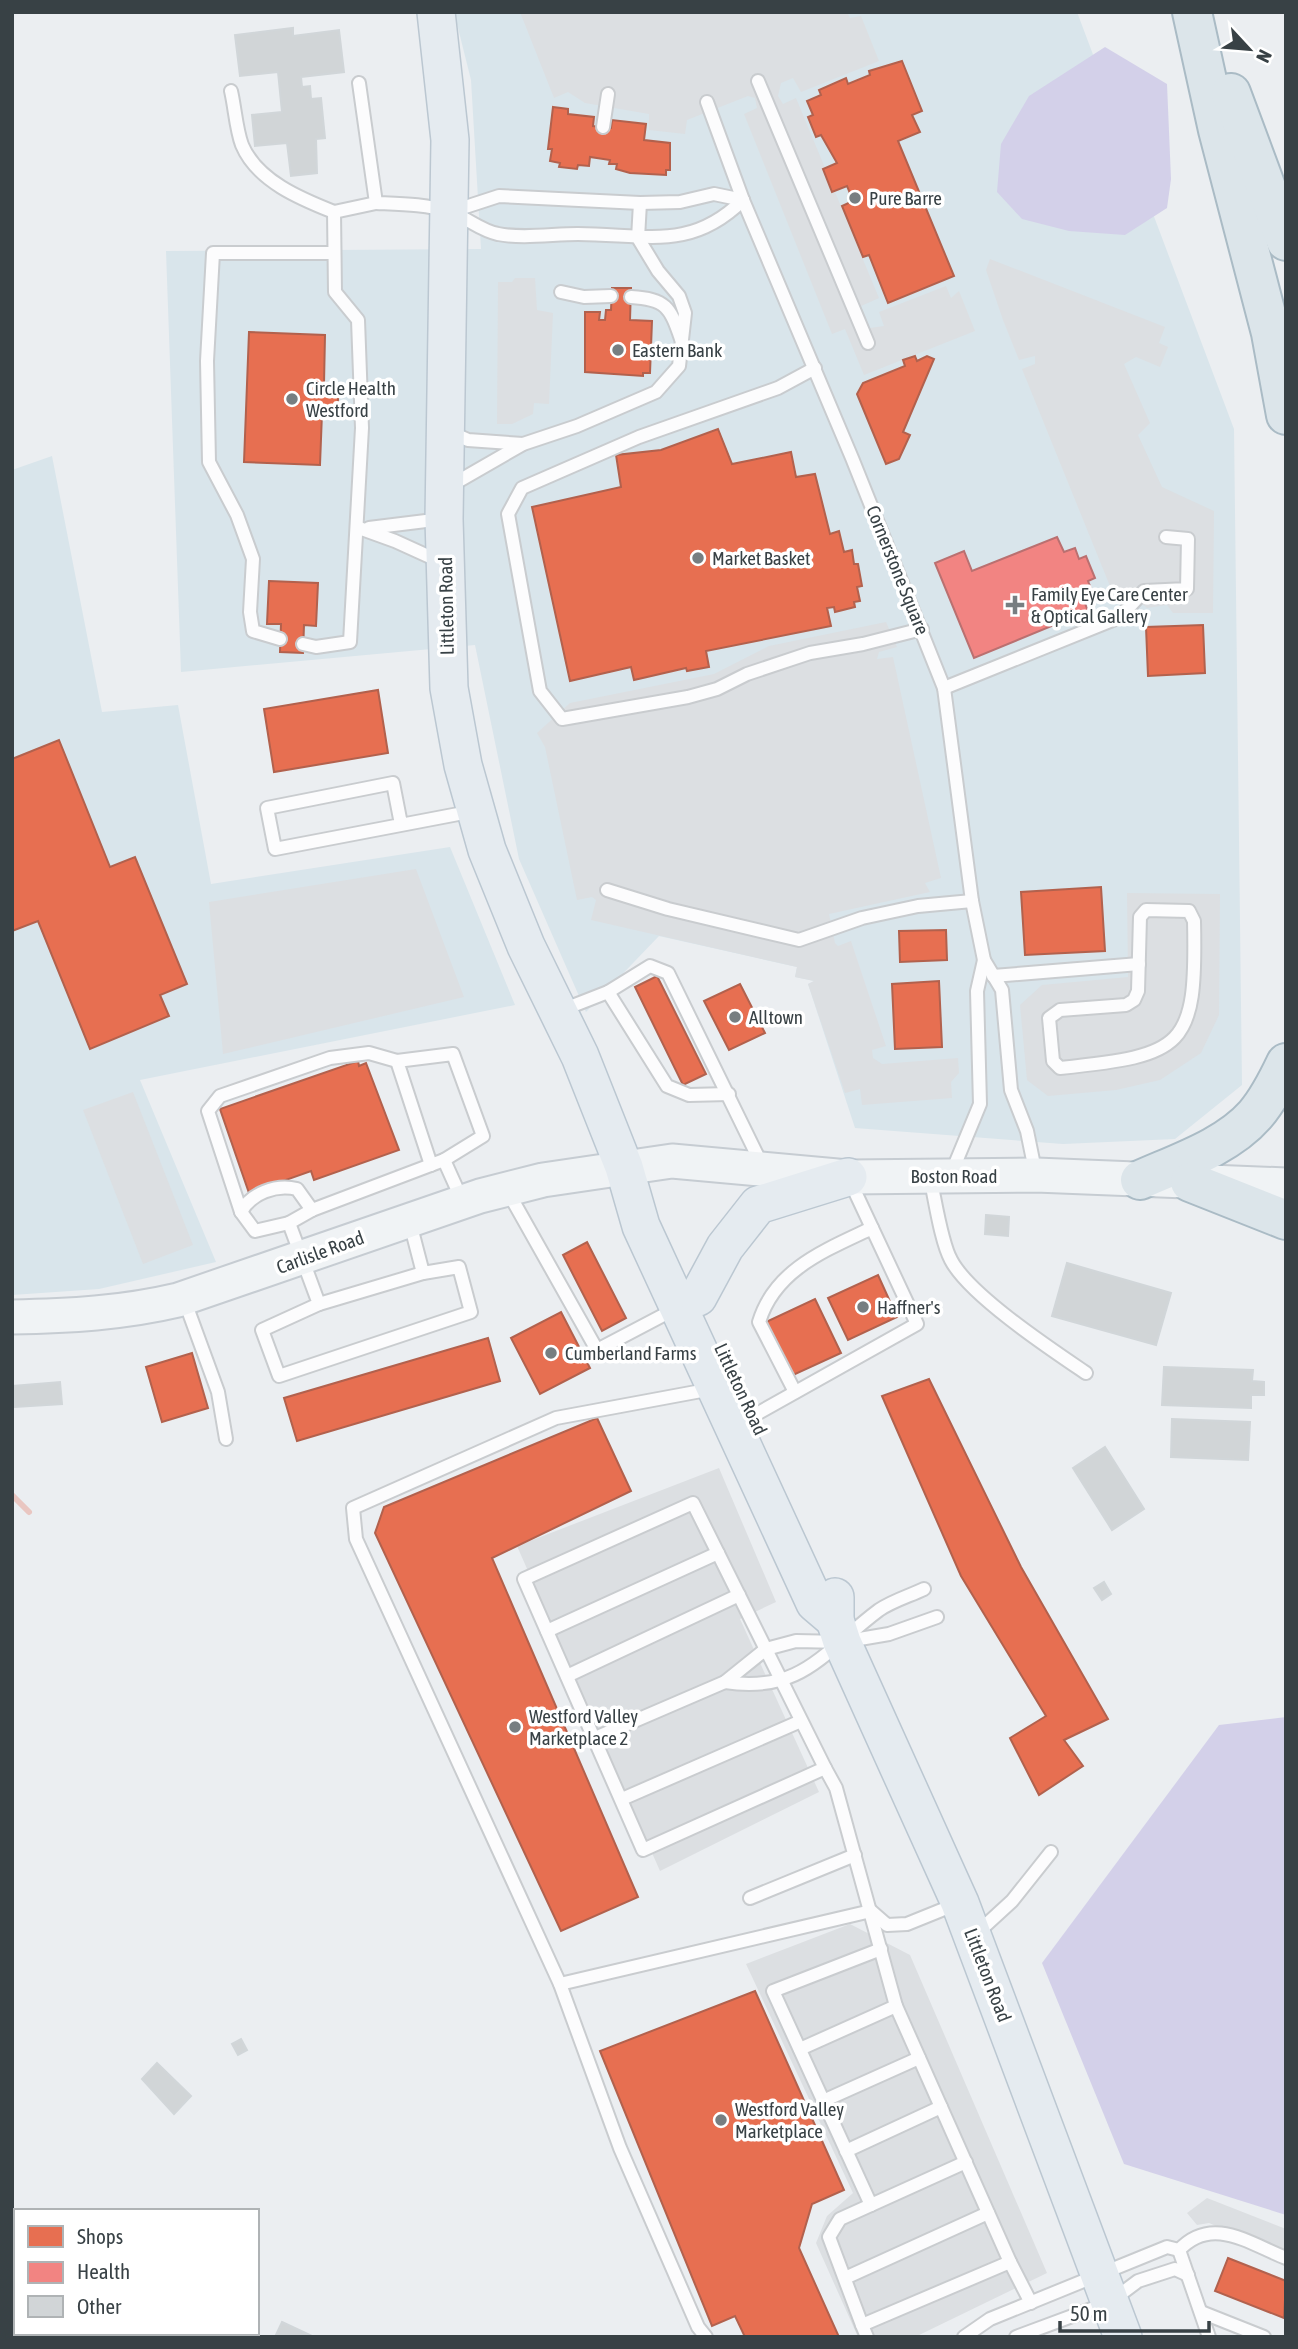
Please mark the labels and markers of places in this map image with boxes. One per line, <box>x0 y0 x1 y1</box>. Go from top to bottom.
place label: Pure Barre <box>869 187 942 209</box>
marker: Pure Barre <box>847 190 863 206</box>
place label: Eastern Bank <box>632 339 723 361</box>
marker: Eastern Bank <box>610 342 626 358</box>
place label: Circle Health Westford <box>306 377 396 421</box>
marker: Circle Health Westford <box>284 391 300 407</box>
place label: Market Basket <box>712 547 810 569</box>
marker: Market Basket <box>690 550 706 566</box>
place label: Family Eye Care Center & Optical Gallery <box>1031 583 1188 627</box>
marker: Family Eye Care Center & Optical Gallery <box>1005 595 1025 615</box>
place label: Alltown <box>749 1006 803 1028</box>
marker: Alltown <box>727 1009 743 1025</box>
place label: Haffner's <box>877 1296 941 1318</box>
marker: Haffner's <box>855 1299 871 1315</box>
place label: Cumberland Farms <box>565 1342 697 1364</box>
marker: Cumberland Farms <box>543 1345 559 1361</box>
place label: Westford Valley Marketplace 2 <box>529 1705 638 1749</box>
marker: Westford Valley Marketplace 2 <box>507 1719 523 1735</box>
place label: Westford Valley Marketplace <box>735 2098 844 2142</box>
marker: Westford Valley Marketplace <box>713 2112 729 2128</box>

